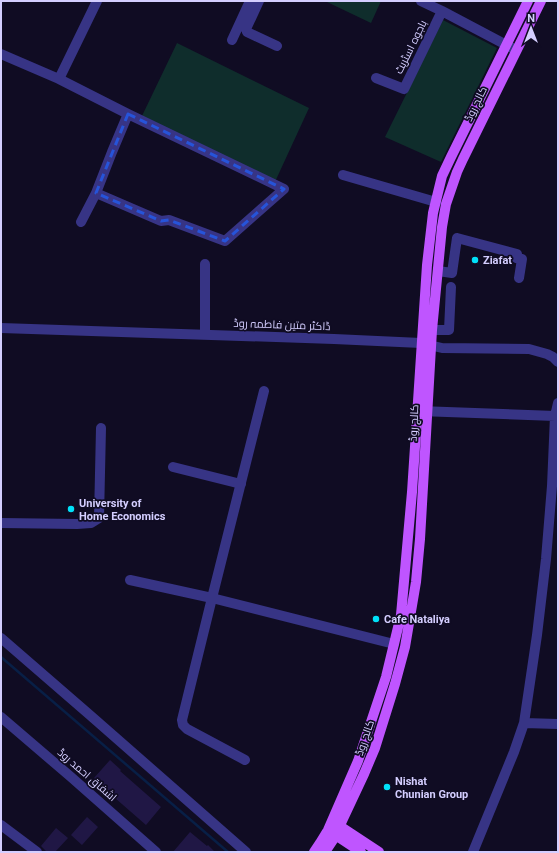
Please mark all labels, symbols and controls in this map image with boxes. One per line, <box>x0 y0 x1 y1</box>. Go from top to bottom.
north arrow <box>511 8 551 48</box>
text: N <box>527 12 535 25</box>
street label: باجوہ اسٹریٹ <box>392 18 430 76</box>
street label: کالج روڈ <box>462 84 491 124</box>
place label: Ziafat <box>483 254 512 267</box>
marker: Ziafat <box>470 255 480 265</box>
street label: ڈاکٹر متین فاطمہ روڈ <box>233 317 331 333</box>
street label: کالج روڈ <box>407 404 422 442</box>
place label: University of Home Economics <box>79 497 166 523</box>
marker: University of Home Economics <box>66 504 76 514</box>
place label: Cafe Nataliya <box>384 613 450 626</box>
marker: Cafe Nataliya <box>371 614 381 624</box>
street label: کالج روڈ <box>353 718 378 758</box>
street label: اشفاق احمد روڈ <box>55 746 119 804</box>
place label: Nishat Chunian Group <box>395 775 468 801</box>
marker: Nishat Chunian Group <box>382 782 392 792</box>

